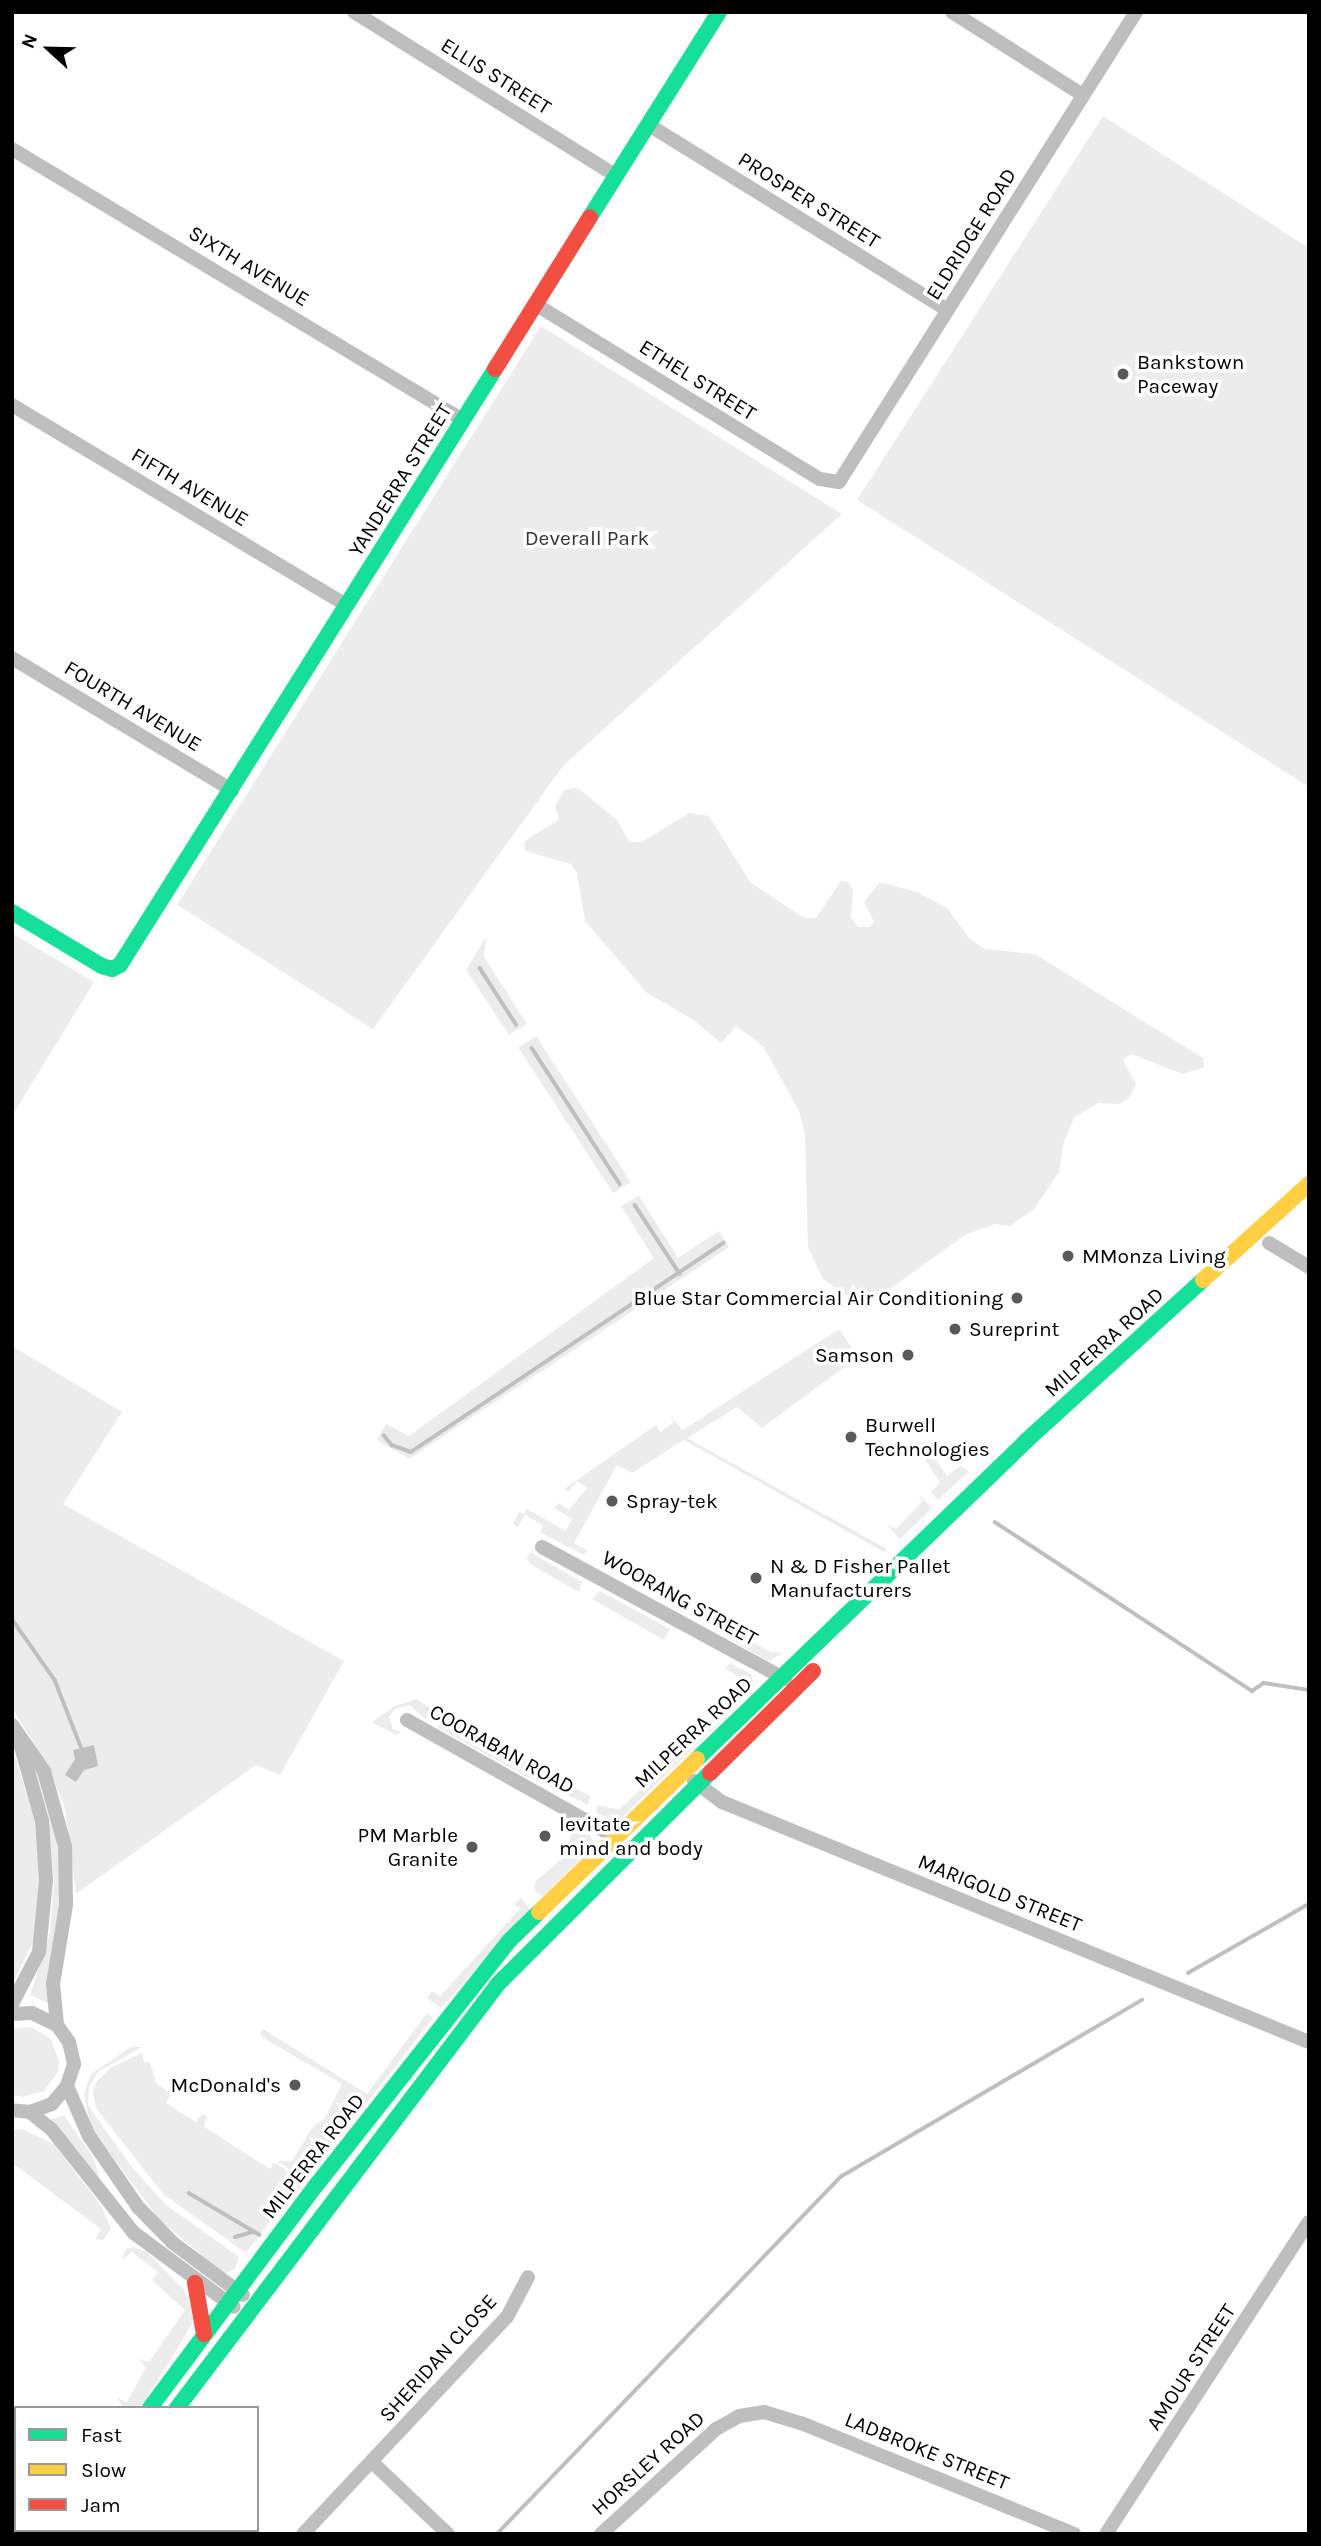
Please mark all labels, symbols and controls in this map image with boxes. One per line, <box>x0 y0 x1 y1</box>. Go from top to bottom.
north arrow <box>14 14 84 84</box>
text: N <box>17 31 42 52</box>
street label: ELLIS STREET <box>436 32 556 120</box>
street label: PROSPER STREET <box>734 146 884 254</box>
street label: ELDRIDGE ROAD <box>920 163 1022 305</box>
street label: SIXTH AVENUE <box>184 220 314 312</box>
street label: ETHEL STREET <box>635 334 761 426</box>
place label: Bankstown Paceway <box>1137 349 1244 399</box>
marker: Bankstown Paceway <box>1115 366 1131 382</box>
street label: YANDERRA STREET <box>343 399 457 561</box>
street label: FIFTH AVENUE <box>127 442 253 532</box>
park label: Deverall Park <box>525 525 649 551</box>
street label: FOURTH AVENUE <box>60 655 206 757</box>
place label: MMonza Living <box>1082 1243 1226 1269</box>
marker: MMonza Living <box>1060 1248 1076 1264</box>
street label: MILPERRA ROAD <box>1039 1282 1169 1402</box>
place label: Blue Star Commercial Air Conditioning <box>634 1285 1003 1311</box>
marker: Blue Star Commercial Air Conditioning <box>1009 1290 1025 1306</box>
place label: Sureprint <box>969 1316 1059 1342</box>
marker: Sureprint <box>947 1321 963 1337</box>
place label: Samson <box>815 1342 894 1368</box>
marker: Samson <box>900 1347 916 1363</box>
place label: Burwell Technologies <box>865 1412 990 1462</box>
marker: Burwell Technologies <box>843 1429 859 1445</box>
place label: Spray-tek <box>626 1488 718 1514</box>
marker: Spray-tek <box>604 1493 620 1509</box>
street label: WOORANG STREET <box>598 1545 762 1651</box>
place label: N & D Fisher Pallet Manufacturers <box>770 1553 950 1603</box>
marker: N & D Fisher Pallet Manufacturers <box>748 1570 764 1586</box>
street label: MILPERRA ROAD <box>629 1671 757 1793</box>
street label: COORABAN ROAD <box>425 1699 579 1799</box>
place label: levitate mind and body <box>559 1811 703 1861</box>
place label: PM Marble Granite <box>358 1822 458 1872</box>
marker: levitate mind and body <box>537 1828 553 1844</box>
marker: PM Marble Granite <box>464 1839 480 1855</box>
street label: MARIGOLD STREET <box>914 1849 1086 1937</box>
place label: McDonald's <box>171 2072 281 2098</box>
marker: McDonald's <box>287 2077 303 2093</box>
street label: MILPERRA ROAD <box>256 2088 370 2224</box>
street label: SHERIDAN CLOSE <box>374 2289 502 2427</box>
street label: AMOUR STREET <box>1141 2299 1241 2435</box>
legend <box>14 2406 259 2532</box>
street label: HORSLEY ROAD <box>586 2406 710 2520</box>
street label: LADBROKE STREET <box>841 2407 1013 2495</box>
text: Fast <box>81 2423 122 2447</box>
text: Slow <box>81 2458 126 2482</box>
text: Jam <box>81 2493 121 2517</box>

